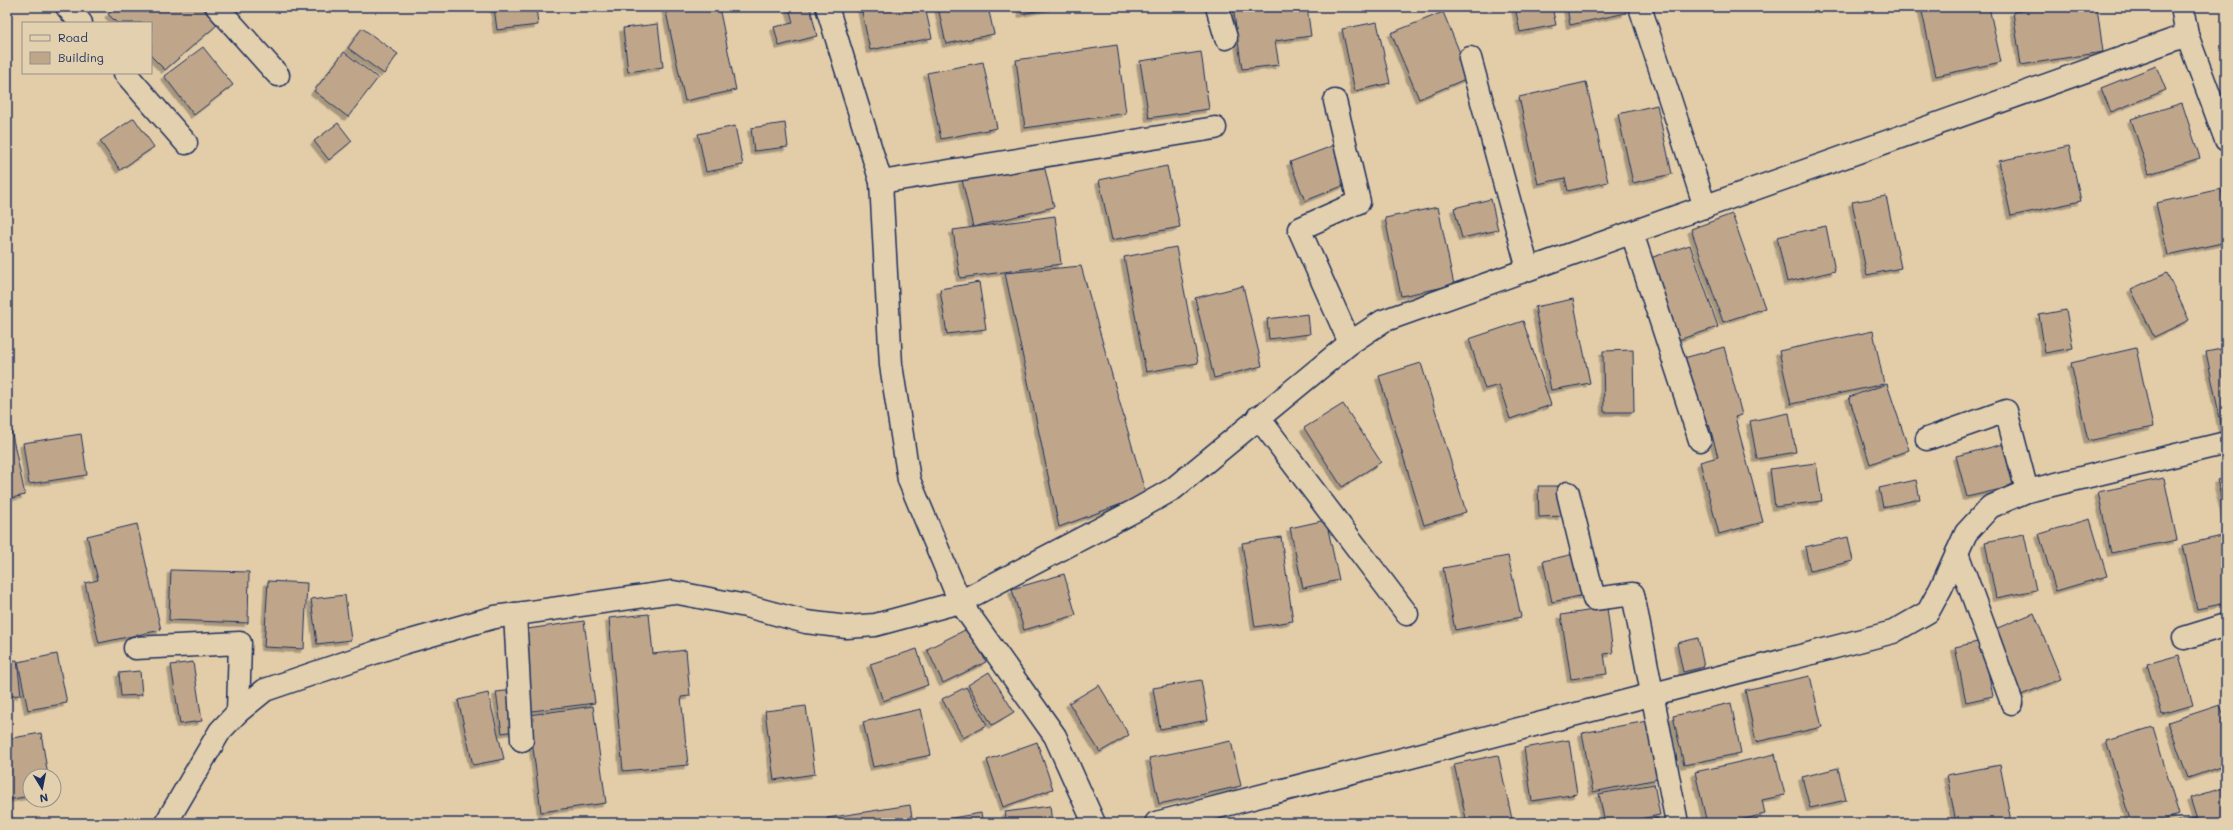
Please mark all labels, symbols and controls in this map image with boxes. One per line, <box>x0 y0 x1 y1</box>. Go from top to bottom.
legend <box>22 22 152 74</box>
text: Road <box>58 29 88 45</box>
text: Building <box>58 49 104 65</box>
north arrow <box>22 768 62 808</box>
text: N <box>38 790 49 806</box>

